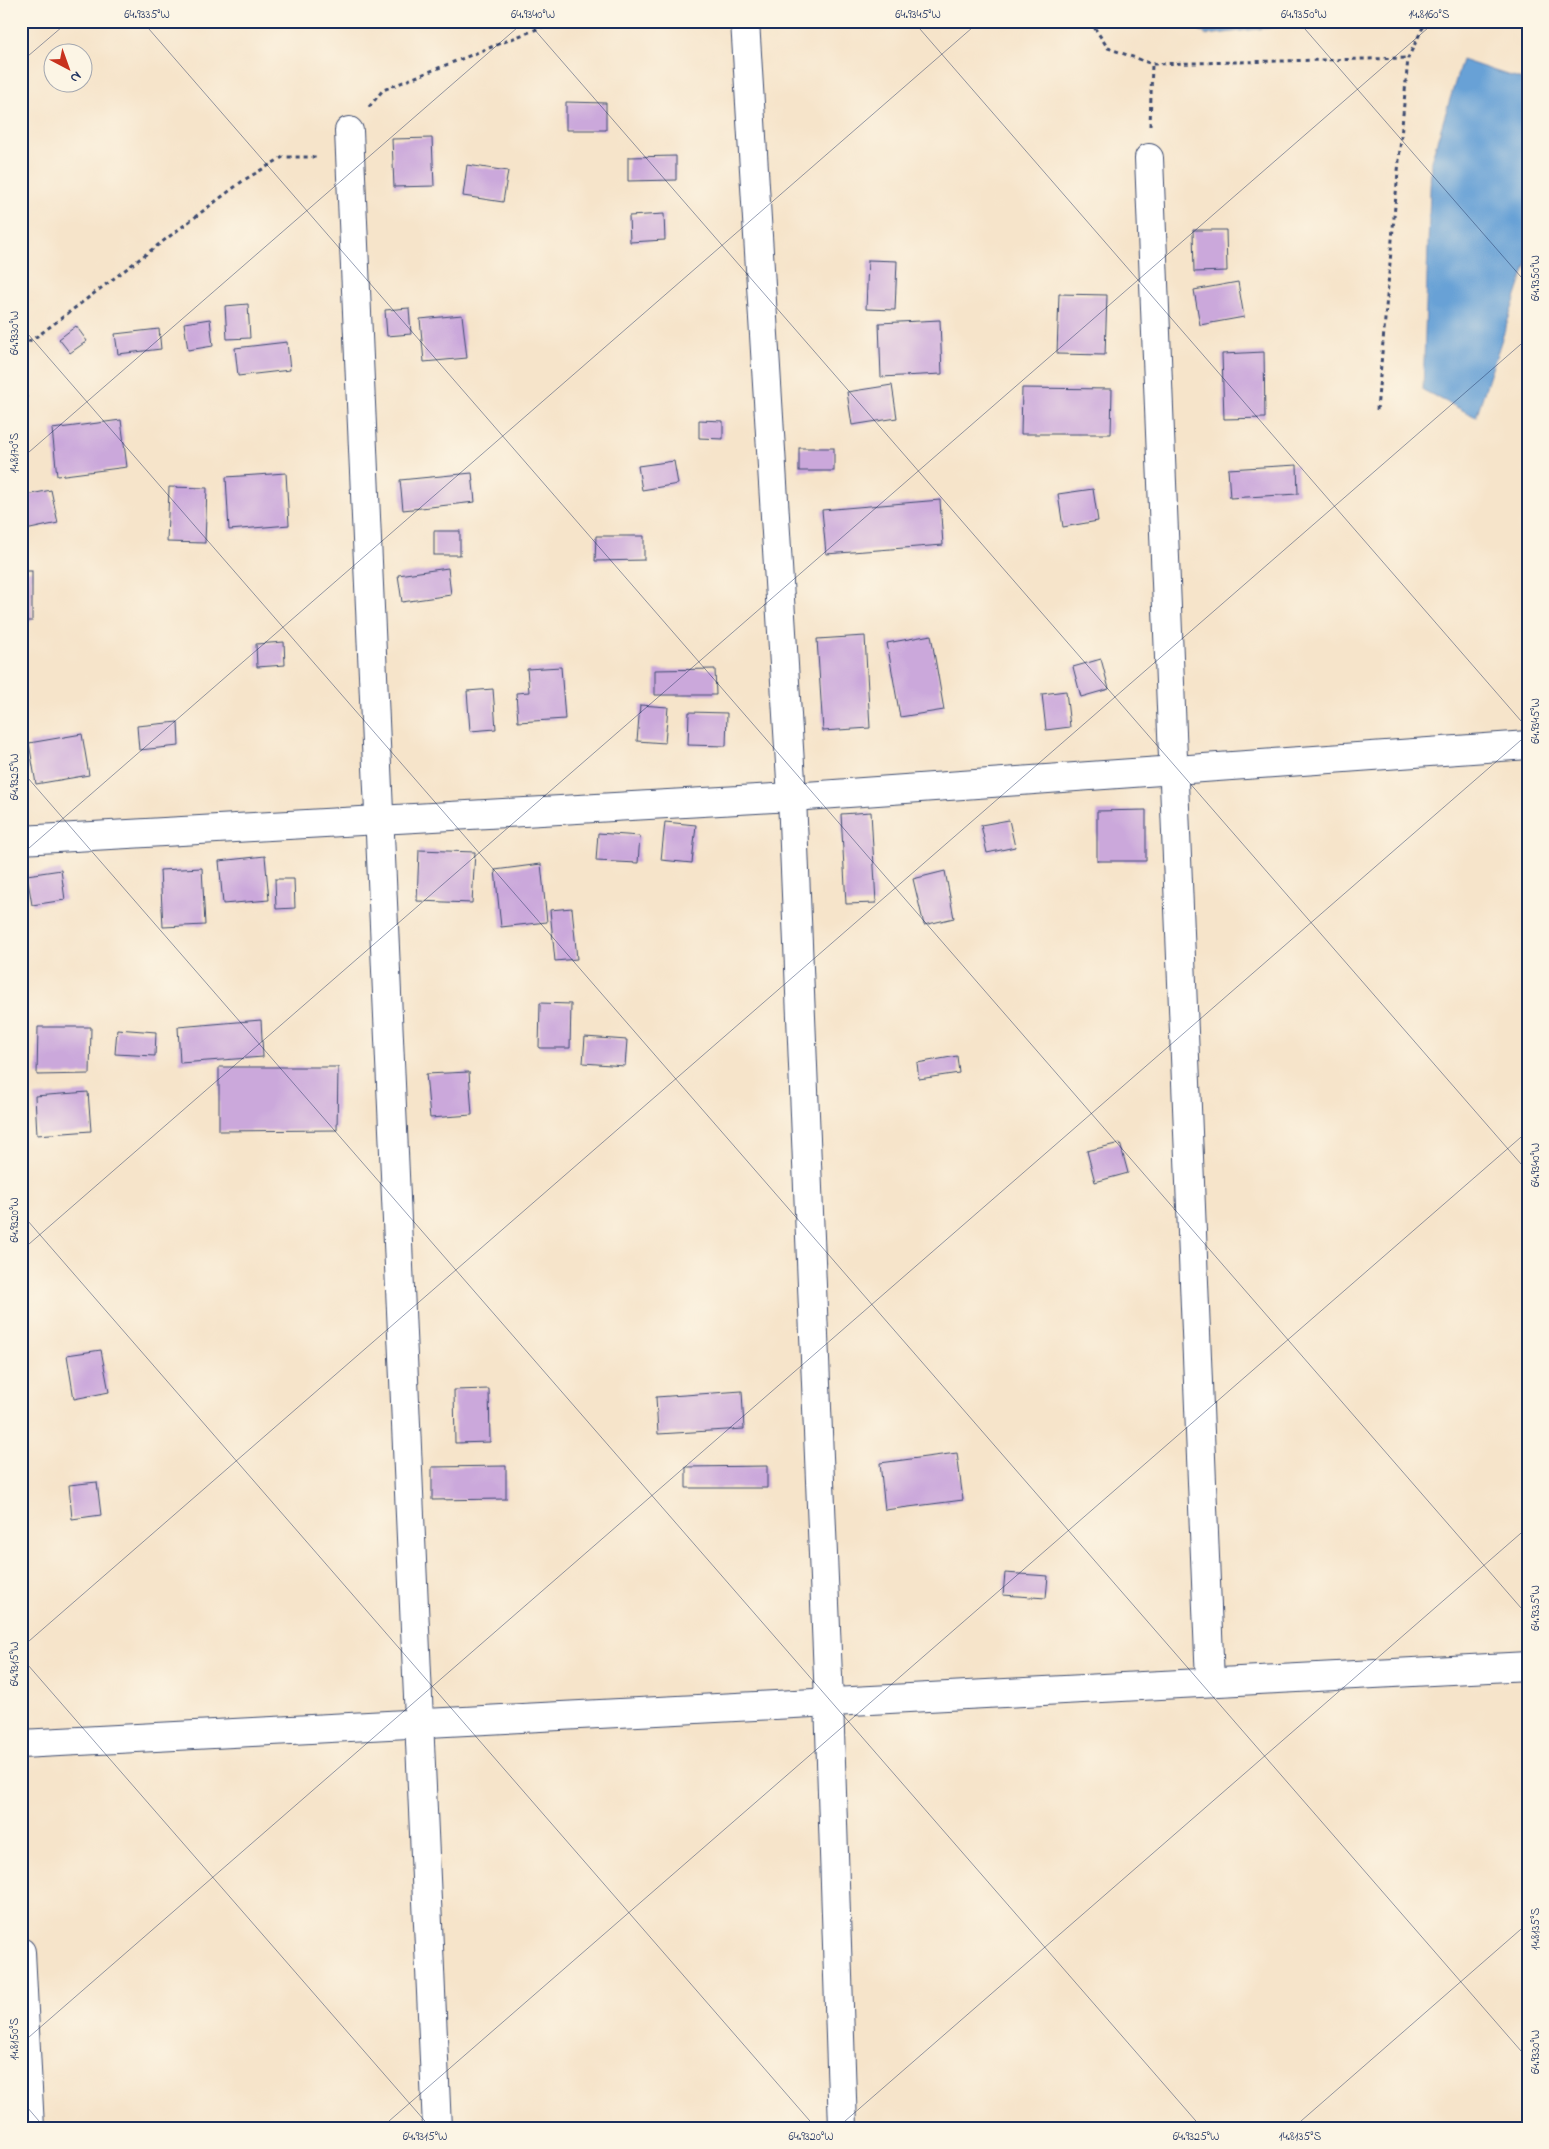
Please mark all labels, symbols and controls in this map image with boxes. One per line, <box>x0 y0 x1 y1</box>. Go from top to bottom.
text: 64.9335°W <box>124 6 170 24</box>
text: 64.9340°W <box>511 6 555 24</box>
text: 64.9345°W <box>895 6 941 24</box>
text: 64.9350°W <box>1281 6 1327 24</box>
text: 14.8160°S <box>1409 6 1450 24</box>
north arrow <box>42 42 92 92</box>
text: N <box>65 66 86 88</box>
text: 64.9350°W <box>1527 255 1545 301</box>
text: 64.9330°W <box>6 311 24 355</box>
text: 14.8170°S <box>6 432 24 473</box>
text: 64.9345°W <box>1527 698 1545 744</box>
text: 64.9325°W <box>6 754 24 800</box>
text: 64.9340°W <box>1527 1143 1545 1187</box>
text: 64.9320°W <box>6 1198 24 1242</box>
text: 64.9335°W <box>1527 1585 1545 1631</box>
text: 64.9315°W <box>6 1642 24 1686</box>
text: 14.8135°S <box>1527 1908 1545 1950</box>
text: 14.8150°S <box>6 2017 24 2060</box>
text: 64.9330°W <box>1527 2030 1545 2074</box>
text: 64.9315°W <box>403 2128 447 2146</box>
text: 64.9320°W <box>789 2128 833 2146</box>
text: 64.9325°W <box>1173 2128 1219 2146</box>
text: 14.8135°S <box>1279 2128 1321 2146</box>

